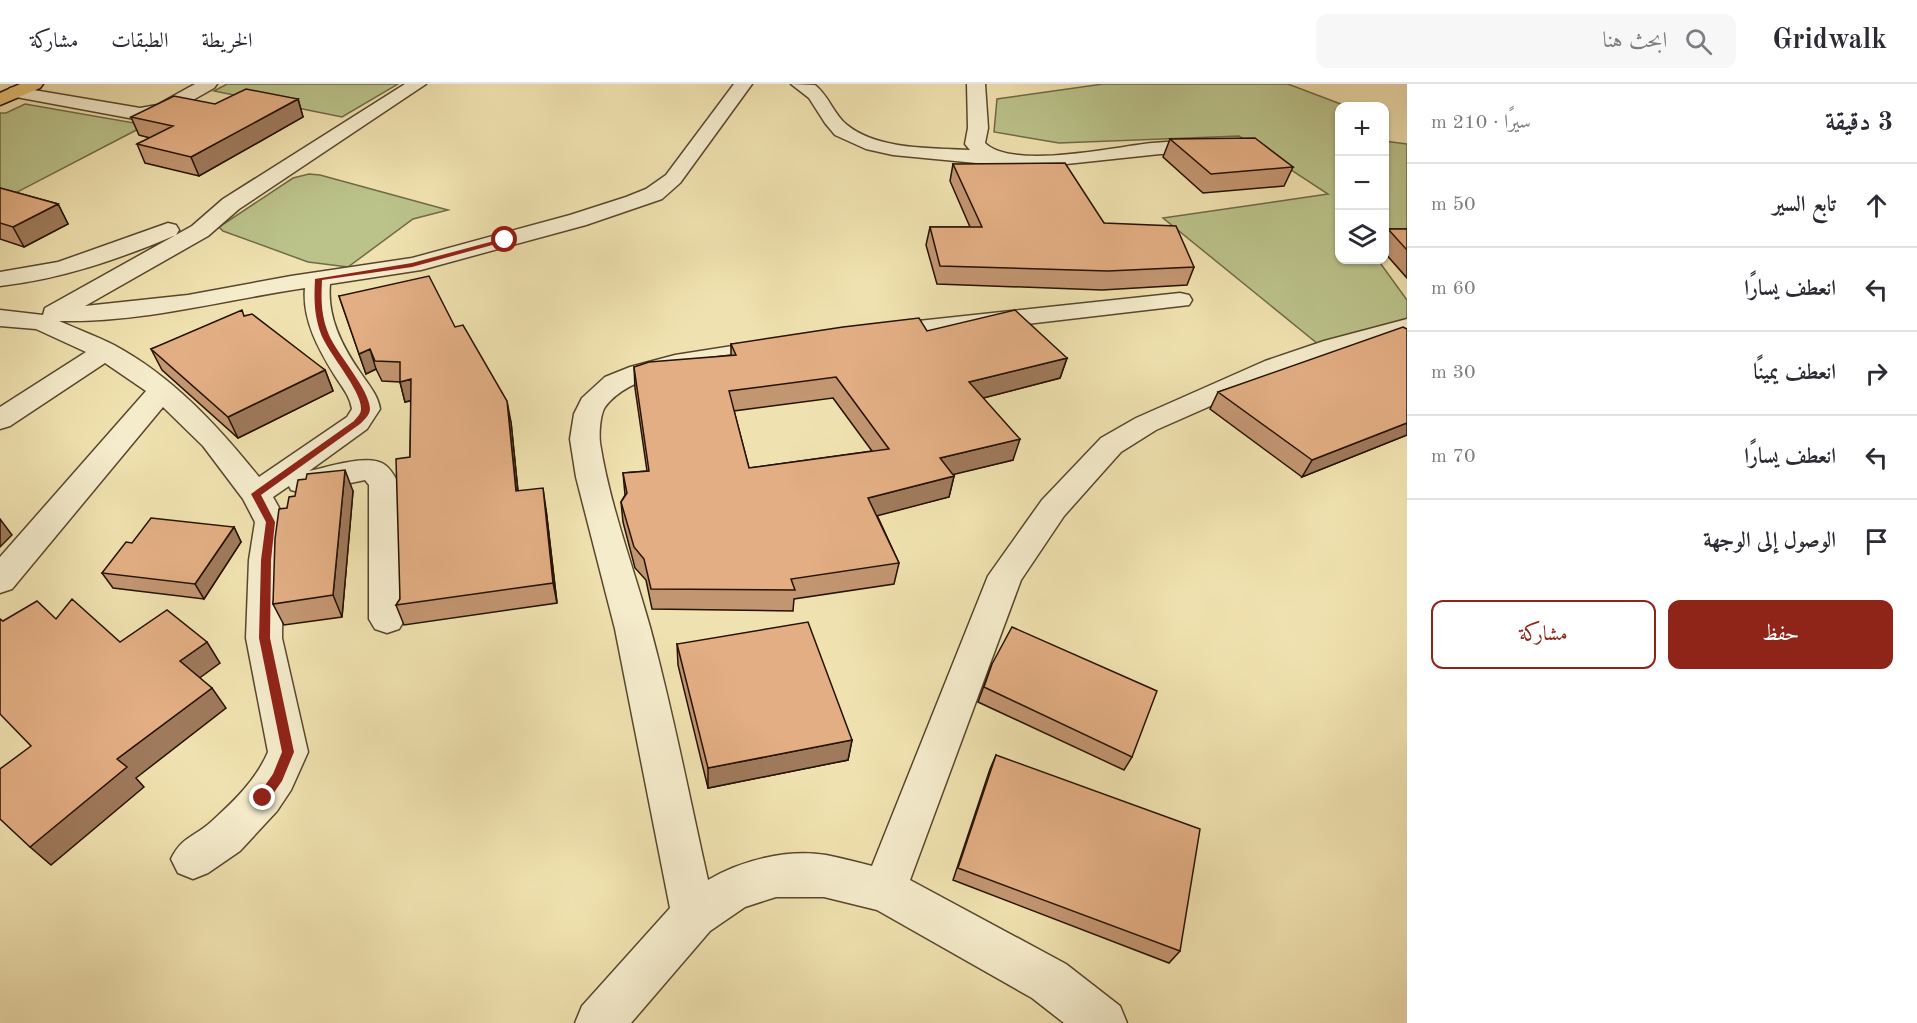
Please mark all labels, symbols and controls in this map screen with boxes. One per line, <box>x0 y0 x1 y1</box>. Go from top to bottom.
search box <box>1316 14 1736 68</box>
icon: search <box>1682 25 1715 58</box>
text: Gridwalk <box>1772 27 1887 55</box>
text: ابحث هنا <box>1602 30 1667 52</box>
text: مشاركة <box>30 31 78 52</box>
text: الطبقات <box>111 31 168 52</box>
text: الخريطة <box>201 31 253 52</box>
map controls <box>1335 102 1389 264</box>
button: + <box>1335 102 1389 156</box>
text: 3 دقيقة <box>1825 110 1893 136</box>
text: سيرًا · 210 m <box>1431 113 1531 133</box>
button: − <box>1335 156 1389 210</box>
icon: ahead <box>1860 189 1893 222</box>
text: تابع السير <box>1772 194 1836 216</box>
text: 50 m <box>1431 195 1476 215</box>
button: layers <box>1335 210 1389 264</box>
route start <box>491 226 517 252</box>
icon: left <box>1860 273 1893 306</box>
text: انعطف يسارًا <box>1744 278 1836 300</box>
text: 60 m <box>1431 279 1476 299</box>
icon: right <box>1860 357 1893 390</box>
text: انعطف يمينًا <box>1753 362 1836 384</box>
text: 30 m <box>1431 363 1476 383</box>
icon: left <box>1860 441 1893 474</box>
text: انعطف يسارًا <box>1744 446 1836 468</box>
text: 70 m <box>1431 447 1476 467</box>
icon: arrive <box>1860 525 1893 558</box>
text: الوصول إلى الوجهة <box>1703 530 1836 552</box>
button: مشاركة <box>1431 600 1656 669</box>
button: حفظ <box>1668 600 1893 669</box>
route end <box>249 784 275 810</box>

